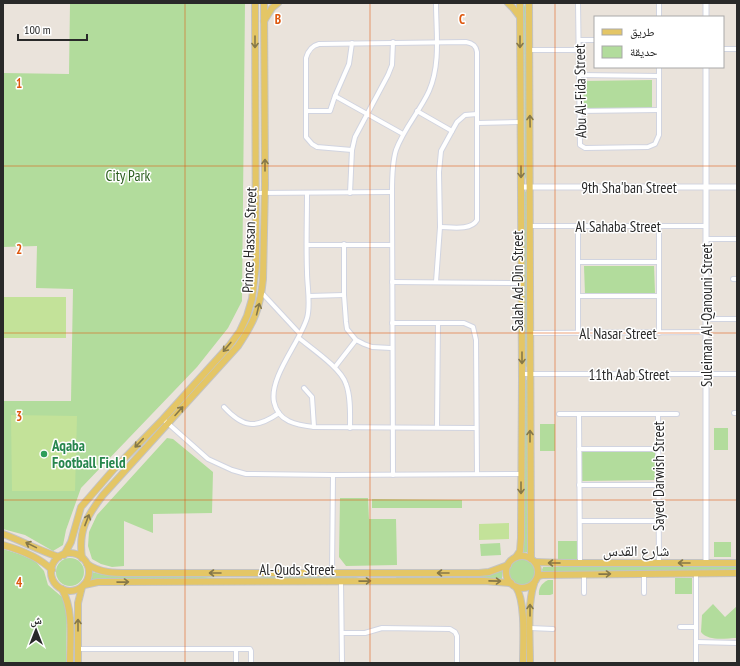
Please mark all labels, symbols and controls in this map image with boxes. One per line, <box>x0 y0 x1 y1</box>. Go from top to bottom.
text: B <box>275 11 281 28</box>
text: C <box>459 11 465 28</box>
scale bar <box>18 16 87 42</box>
legend <box>594 16 724 68</box>
text: 100 m <box>24 22 51 37</box>
text: طريق <box>630 24 655 39</box>
one-way arrow <box>251 35 259 48</box>
one-way arrow <box>516 35 524 48</box>
street label: Abu Al-Fida Street <box>570 44 590 138</box>
text: حديقة <box>630 44 658 59</box>
text: 1 <box>16 75 22 92</box>
one-way arrow <box>526 115 534 128</box>
one-way arrow <box>261 159 269 172</box>
one-way arrow <box>517 165 525 178</box>
park label: City Park <box>106 166 151 185</box>
street label: 9th Sha'ban Street <box>581 178 677 197</box>
street label: Prince Hassan Street <box>238 187 260 293</box>
street label: Al Sahaba Street <box>575 217 661 236</box>
street label: Salah Ad-Din Street <box>508 230 527 332</box>
text: 2 <box>16 241 22 258</box>
street label: Suleiman Al-Qanouni Street <box>697 243 716 387</box>
one-way arrow <box>254 302 262 315</box>
street label: Al Nasar Street <box>579 324 657 343</box>
one-way arrow <box>223 342 232 353</box>
one-way arrow <box>518 351 526 364</box>
street label: 11th Aab Street <box>589 365 669 384</box>
one-way arrow <box>175 406 184 416</box>
text: 3 <box>16 408 22 425</box>
street label: Sayed Darwish Street <box>649 421 668 531</box>
one-way arrow <box>527 430 534 443</box>
place label: Aqaba Football Field <box>51 436 126 472</box>
one-way arrow <box>135 438 144 448</box>
marker: Aqaba Football Field <box>39 449 49 459</box>
one-way arrow <box>517 481 525 494</box>
one-way arrow <box>83 515 91 527</box>
one-way arrow <box>26 541 38 548</box>
street label: شارع القدس <box>603 541 669 561</box>
one-way arrow <box>548 559 561 567</box>
one-way arrow <box>678 559 691 567</box>
street label: Al-Quds Street <box>259 560 335 579</box>
one-way arrow <box>209 569 222 577</box>
one-way arrow <box>437 569 450 577</box>
one-way arrow <box>598 570 611 578</box>
text: 4 <box>16 574 23 591</box>
one-way arrow <box>358 578 371 585</box>
one-way arrow <box>488 578 501 585</box>
one-way arrow <box>116 579 129 586</box>
one-way arrow <box>526 604 534 617</box>
north arrow <box>16 610 56 650</box>
text: ش <box>30 613 42 628</box>
one-way arrow <box>74 619 82 632</box>

